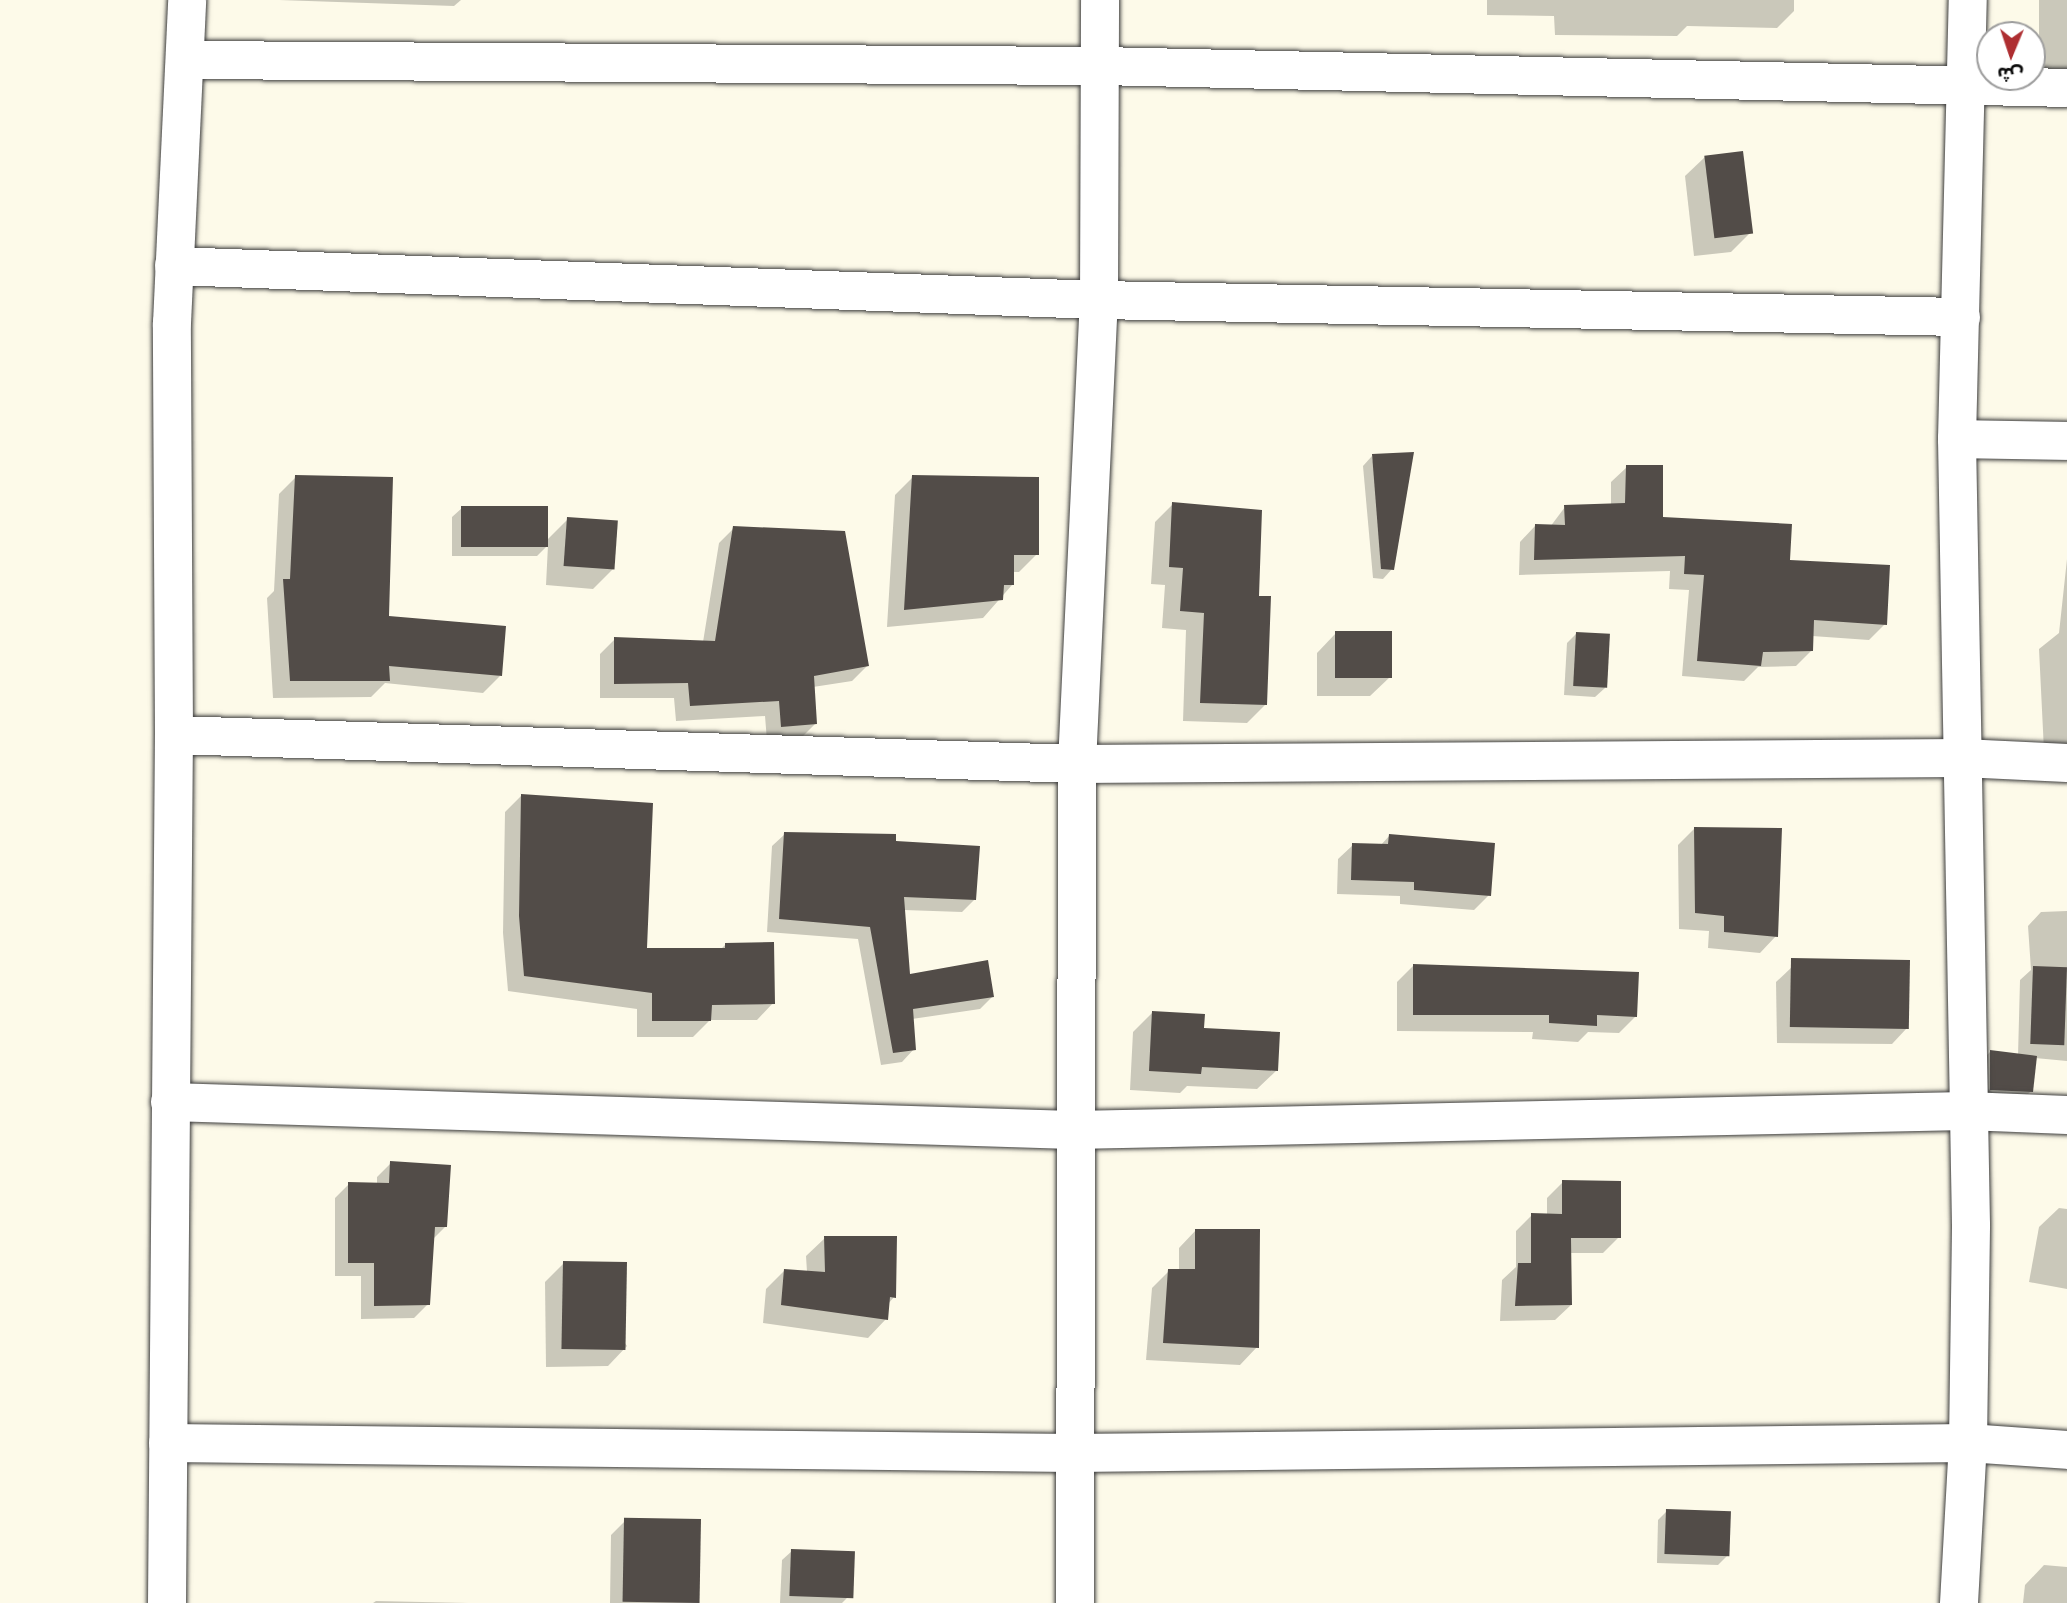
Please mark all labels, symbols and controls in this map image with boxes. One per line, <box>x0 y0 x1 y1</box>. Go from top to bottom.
north arrow <box>1976 21 2046 91</box>
text: ش <box>1997 62 2024 88</box>

